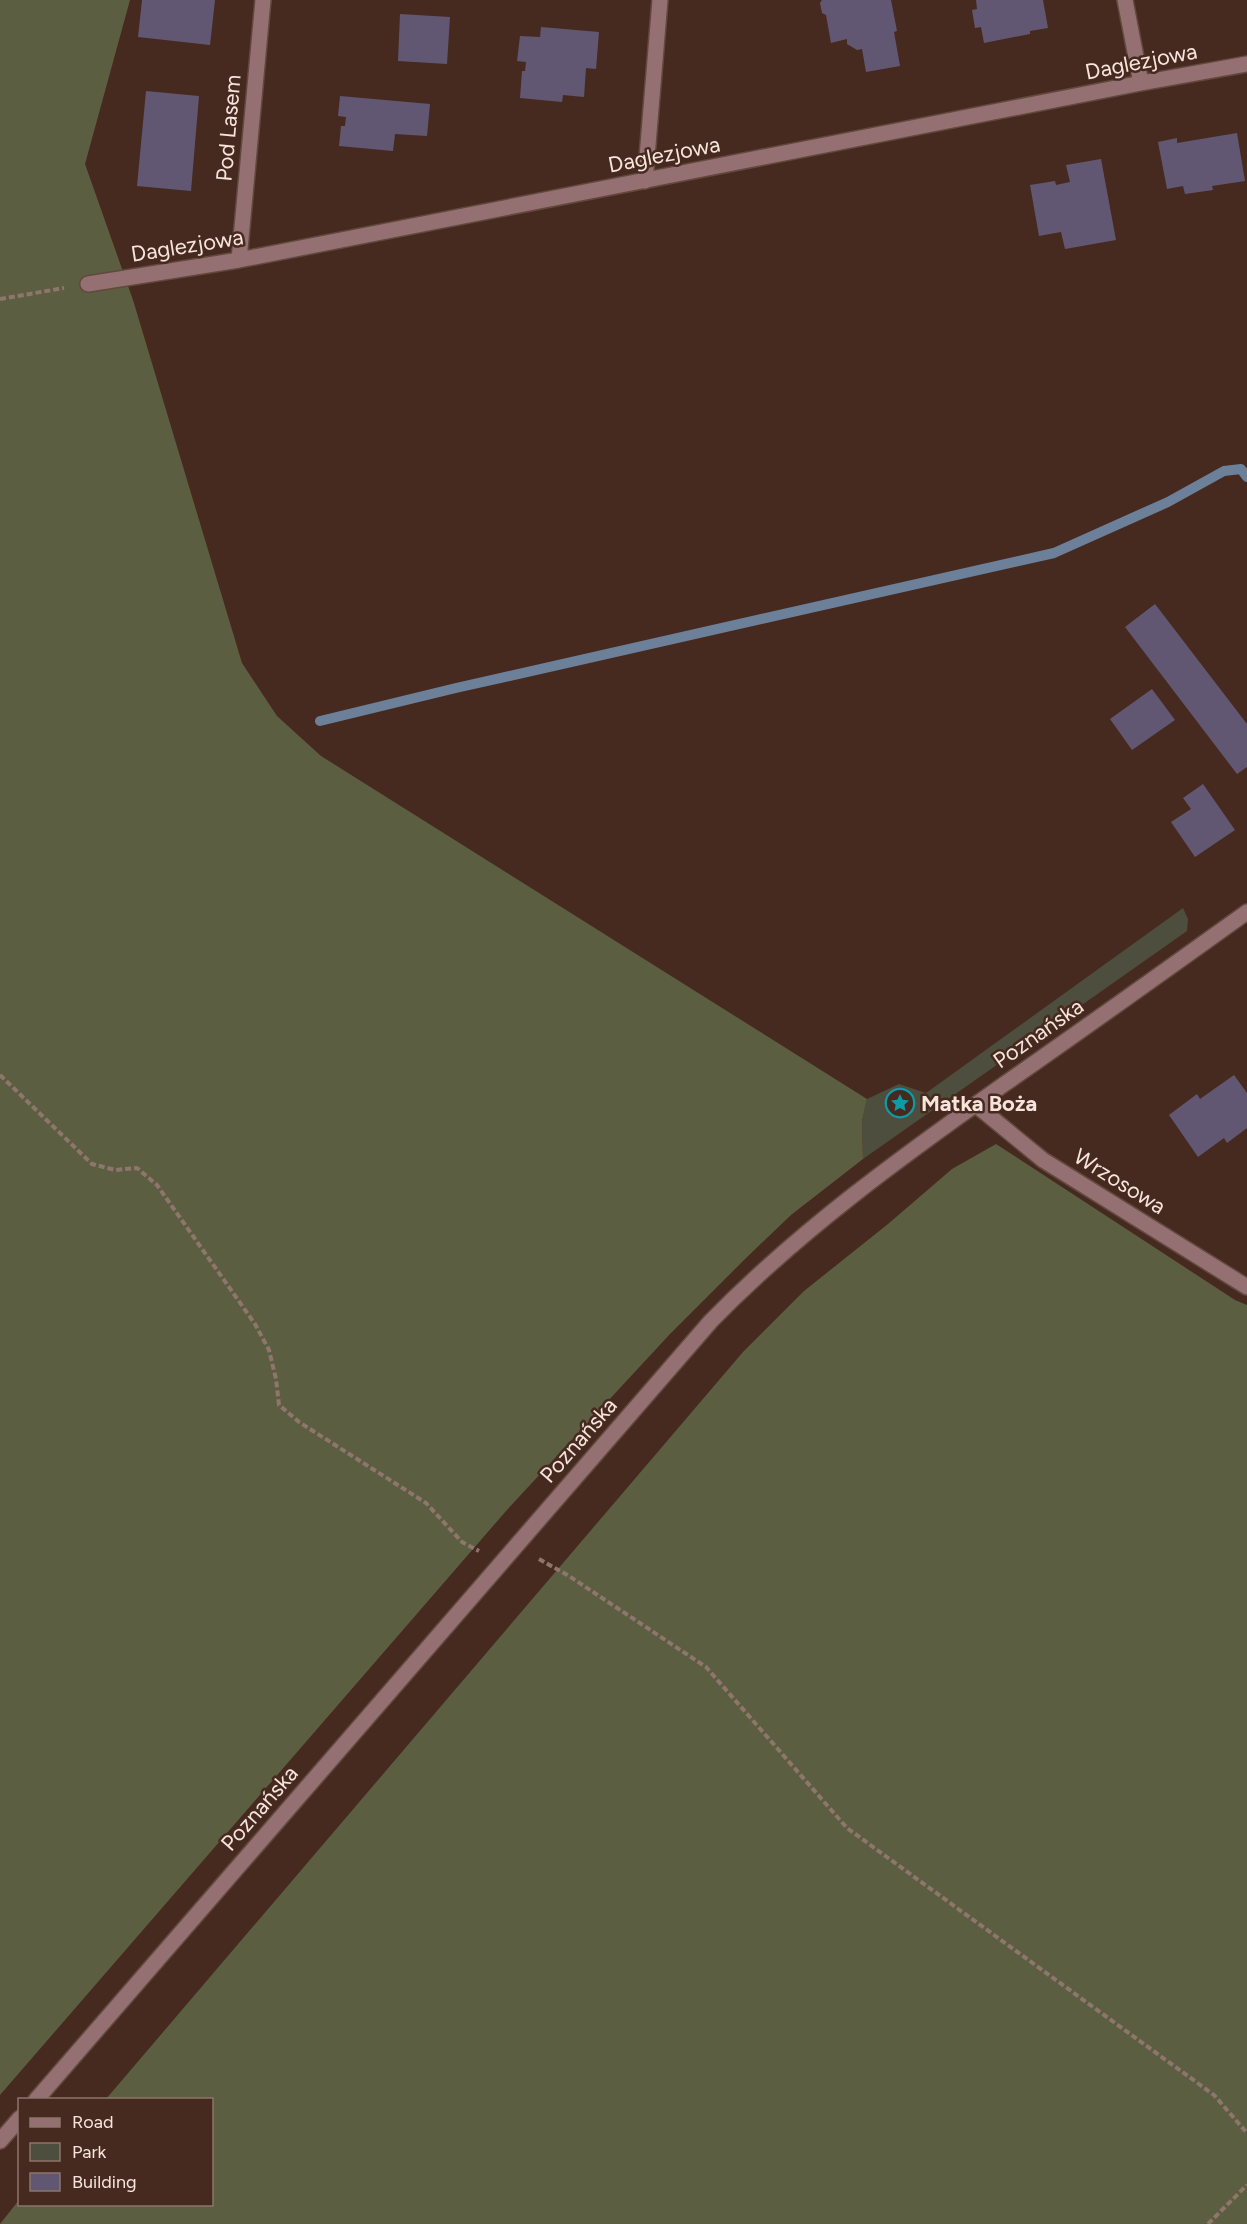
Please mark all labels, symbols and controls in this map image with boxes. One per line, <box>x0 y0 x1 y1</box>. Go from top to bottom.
street label: Daglezjowa <box>1083 37 1199 86</box>
street label: Pod Lasem <box>210 73 247 183</box>
street label: Daglezjowa <box>606 130 722 179</box>
street label: Daglezjowa <box>129 223 245 268</box>
street label: Poznańska <box>988 993 1089 1074</box>
place icon: Matka Boża <box>884 1087 916 1119</box>
place label: Matka Boża <box>921 1090 1037 1117</box>
street label: Wrzosowa <box>1069 1143 1171 1220</box>
street label: Poznańska <box>534 1392 623 1488</box>
street label: Poznańska <box>215 1760 304 1856</box>
legend <box>18 2098 213 2206</box>
text: Road <box>72 2111 113 2133</box>
text: Park <box>72 2141 107 2163</box>
text: Building <box>72 2171 137 2193</box>

